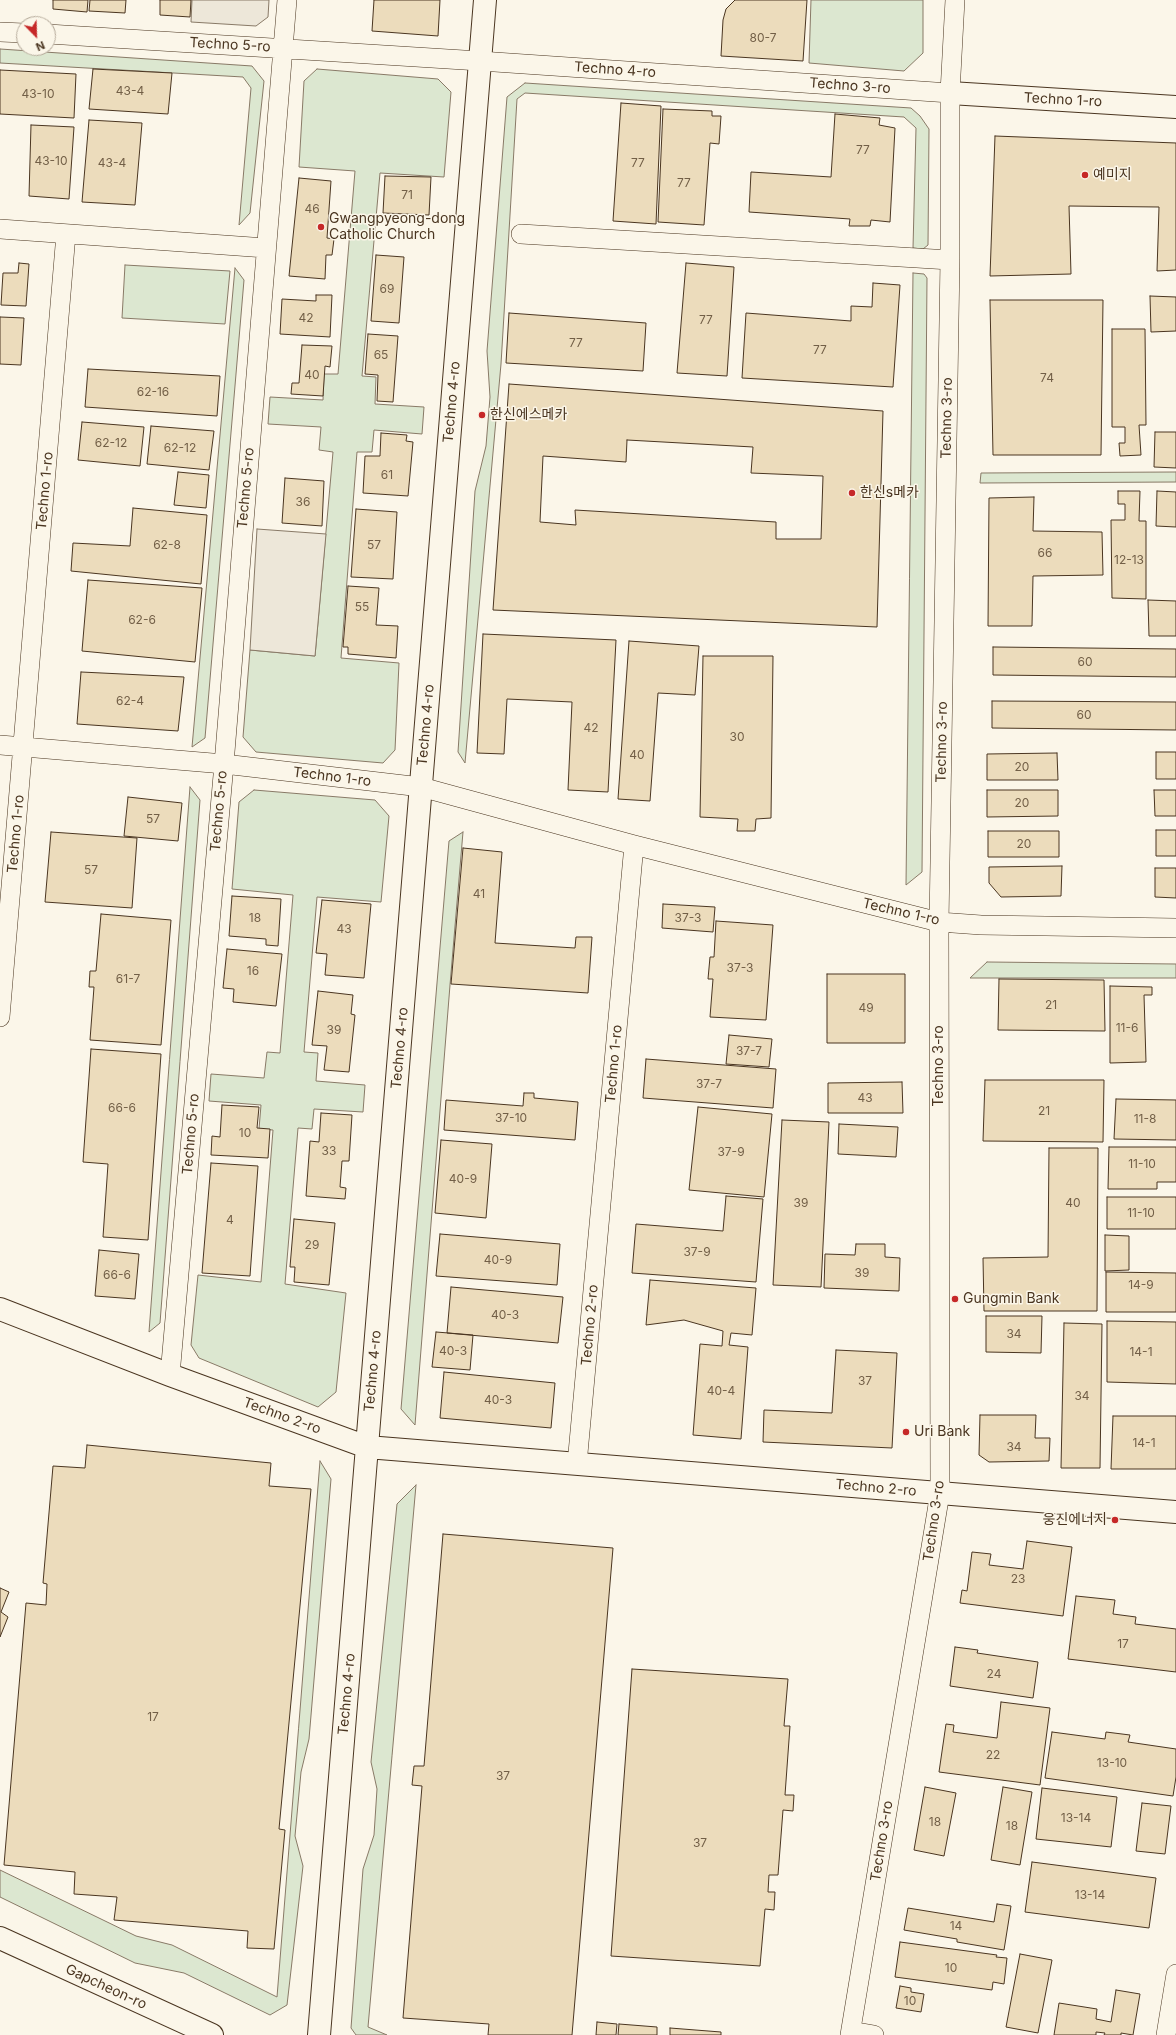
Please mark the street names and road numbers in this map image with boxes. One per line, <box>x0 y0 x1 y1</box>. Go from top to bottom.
street label: Techno 5-ro <box>189 34 271 56</box>
street label: Techno 4-ro <box>574 59 656 81</box>
street label: Techno 3-ro <box>809 75 891 97</box>
street label: Techno 1-ro <box>1023 90 1103 110</box>
street label: Techno 4-ro <box>440 360 464 444</box>
street label: Techno 3-ro <box>938 377 956 459</box>
street label: Techno 5-ro <box>234 447 258 529</box>
street label: Techno 1-ro <box>33 451 57 531</box>
street label: Techno 4-ro <box>414 683 438 767</box>
street label: Techno 3-ro <box>933 701 951 783</box>
street label: Techno 1-ro <box>292 764 372 790</box>
street label: Techno 5-ro <box>207 770 231 852</box>
street label: Techno 1-ro <box>4 794 28 874</box>
street label: Techno 1-ro <box>861 895 941 929</box>
street label: Techno 4-ro <box>388 1006 412 1090</box>
street label: Techno 1-ro <box>602 1024 626 1104</box>
street label: Techno 3-ro <box>931 1025 947 1107</box>
street label: Techno 5-ro <box>179 1093 203 1175</box>
street label: Techno 2-ro <box>578 1284 602 1366</box>
street label: Techno 4-ro <box>361 1329 385 1413</box>
street label: Techno 2-ro <box>241 1394 323 1438</box>
street label: Techno 2-ro <box>835 1476 917 1500</box>
street label: Techno 3-ro <box>920 1479 948 1563</box>
street label: Techno 4-ro <box>335 1652 359 1736</box>
street label: Techno 3-ro <box>867 1799 897 1883</box>
street label: Gapcheon-ro <box>63 1961 149 2013</box>

